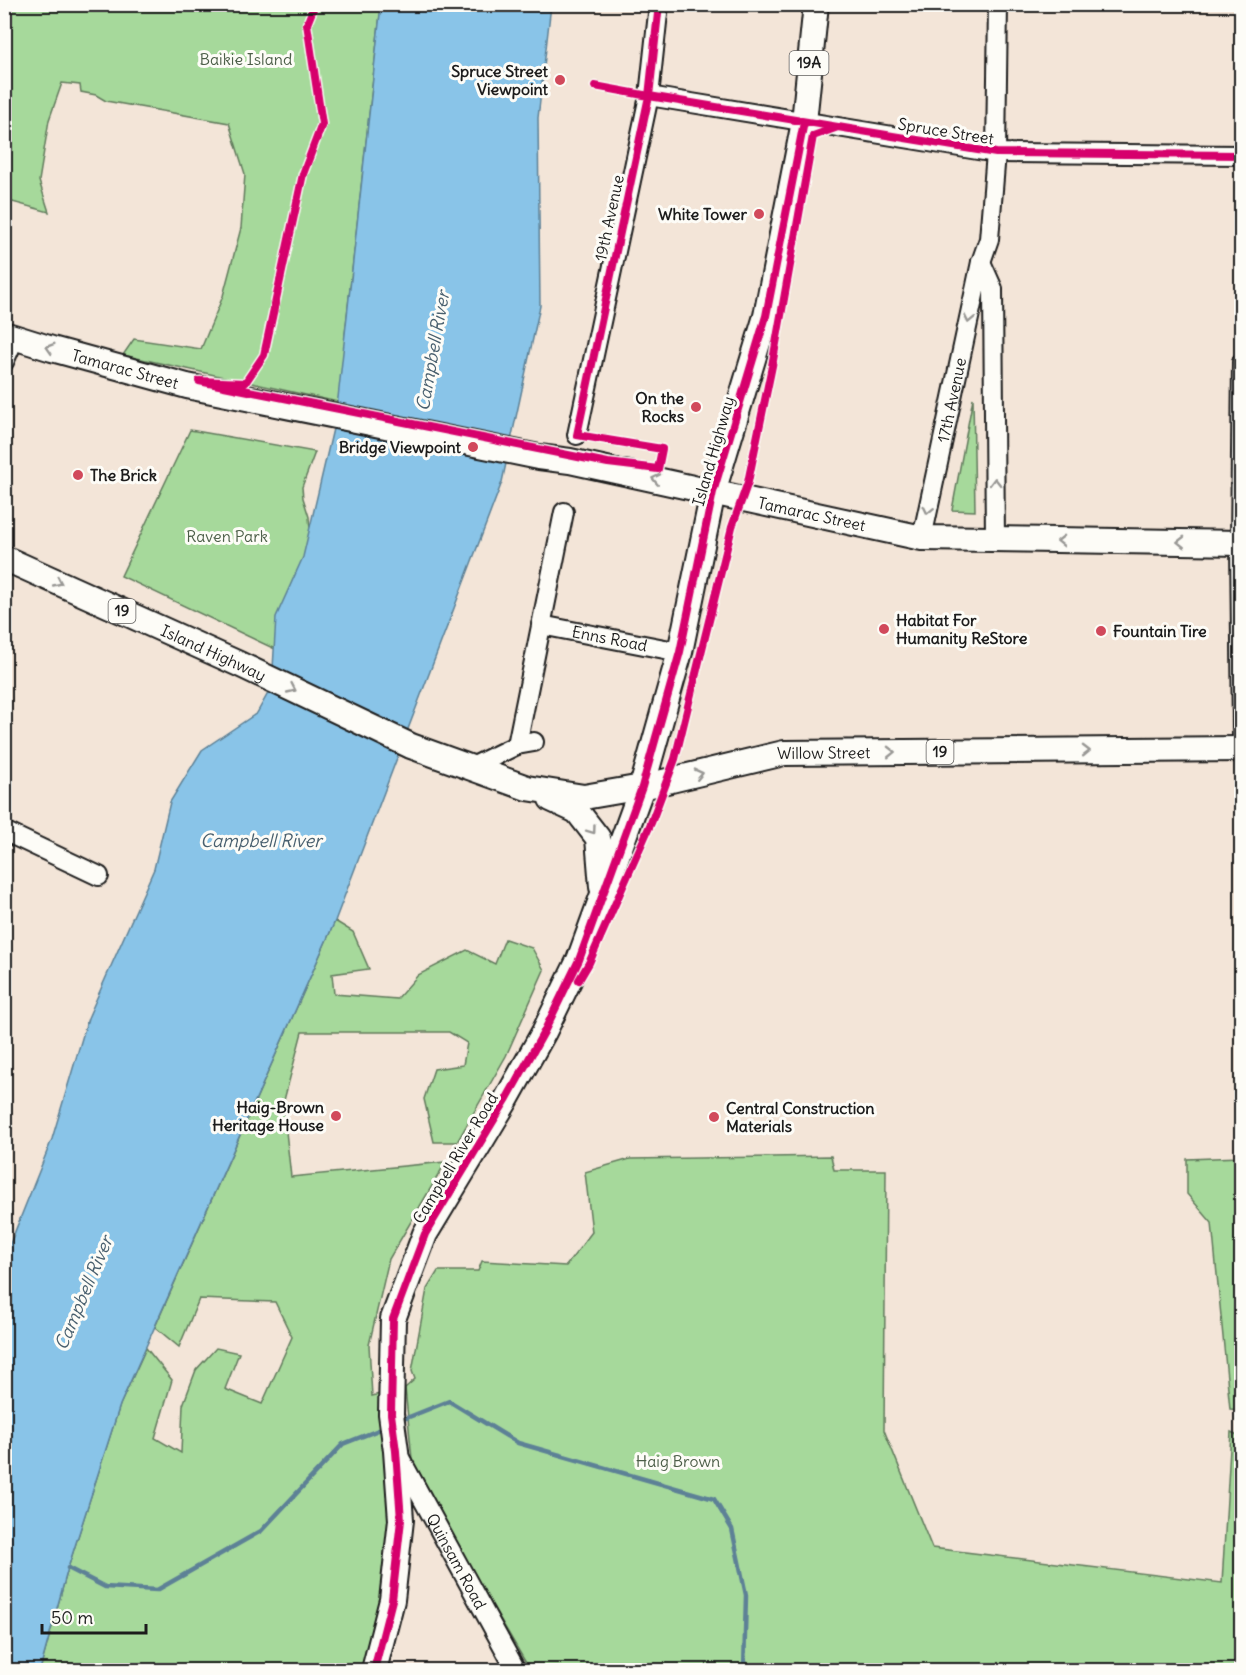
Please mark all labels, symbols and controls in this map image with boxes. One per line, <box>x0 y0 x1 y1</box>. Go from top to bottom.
park label: Baikie Island <box>199 49 293 69</box>
road number: 19A <box>790 51 828 75</box>
place label: Spruce Street Viewpoint <box>451 61 549 100</box>
marker: Spruce Street Viewpoint <box>553 73 567 87</box>
street label: Spruce Street <box>897 114 996 149</box>
street label: 19th Avenue <box>590 173 628 263</box>
place label: White Tower <box>658 204 747 224</box>
marker: White Tower <box>752 207 766 221</box>
water label: Campbell River <box>411 287 455 413</box>
one-way arrow <box>963 314 976 324</box>
one-way arrow <box>45 343 56 355</box>
street label: Tamarac Street <box>69 345 181 393</box>
street label: 17th Avenue <box>933 356 970 444</box>
place label: On the Rocks <box>635 388 684 426</box>
street label: Island Highway <box>688 394 738 508</box>
marker: On the Rocks <box>689 400 703 414</box>
place label: Bridge Viewpoint <box>339 437 462 458</box>
marker: Bridge Viewpoint <box>466 440 480 454</box>
place label: The Brick <box>90 465 157 485</box>
marker: The Brick <box>71 468 85 482</box>
one-way arrow <box>651 473 661 486</box>
one-way arrow <box>989 477 1001 486</box>
street label: Tamarac Street <box>756 492 868 535</box>
one-way arrow <box>922 505 935 515</box>
park label: Raven Park <box>186 526 268 546</box>
one-way arrow <box>1056 535 1065 547</box>
one-way arrow <box>1177 536 1186 549</box>
one-way arrow <box>51 574 62 586</box>
road number: 19 <box>108 599 136 623</box>
place label: Habitat For Humanity ReStore <box>896 610 1028 649</box>
street label: Island Highway <box>158 620 269 685</box>
street label: Enns Road <box>570 621 649 655</box>
place label: Fountain Tire <box>1113 621 1207 641</box>
marker: Habitat For Humanity ReStore <box>877 622 891 636</box>
marker: Fountain Tire <box>1094 624 1108 638</box>
one-way arrow <box>285 682 296 694</box>
road number: 19 <box>926 740 954 764</box>
street label: Willow Street <box>777 742 871 763</box>
one-way arrow <box>1082 744 1091 757</box>
one-way arrow <box>887 746 896 758</box>
one-way arrow <box>693 768 703 781</box>
one-way arrow <box>584 824 595 835</box>
water label: Campbell River <box>200 829 324 852</box>
street label: Campbell River Road <box>408 1089 502 1227</box>
place label: Haig-Brown Heritage House <box>212 1097 324 1136</box>
place label: Central Construction Materials <box>726 1098 875 1136</box>
marker: Haig-Brown Heritage House <box>329 1109 343 1123</box>
marker: Central Construction Materials <box>707 1110 721 1124</box>
water label: Campbell River <box>49 1230 119 1353</box>
park label: Haig Brown <box>636 1451 720 1471</box>
street label: Quinsam Road <box>422 1510 491 1613</box>
scale bar <box>42 1597 146 1635</box>
text: 50 m <box>51 1606 93 1629</box>

